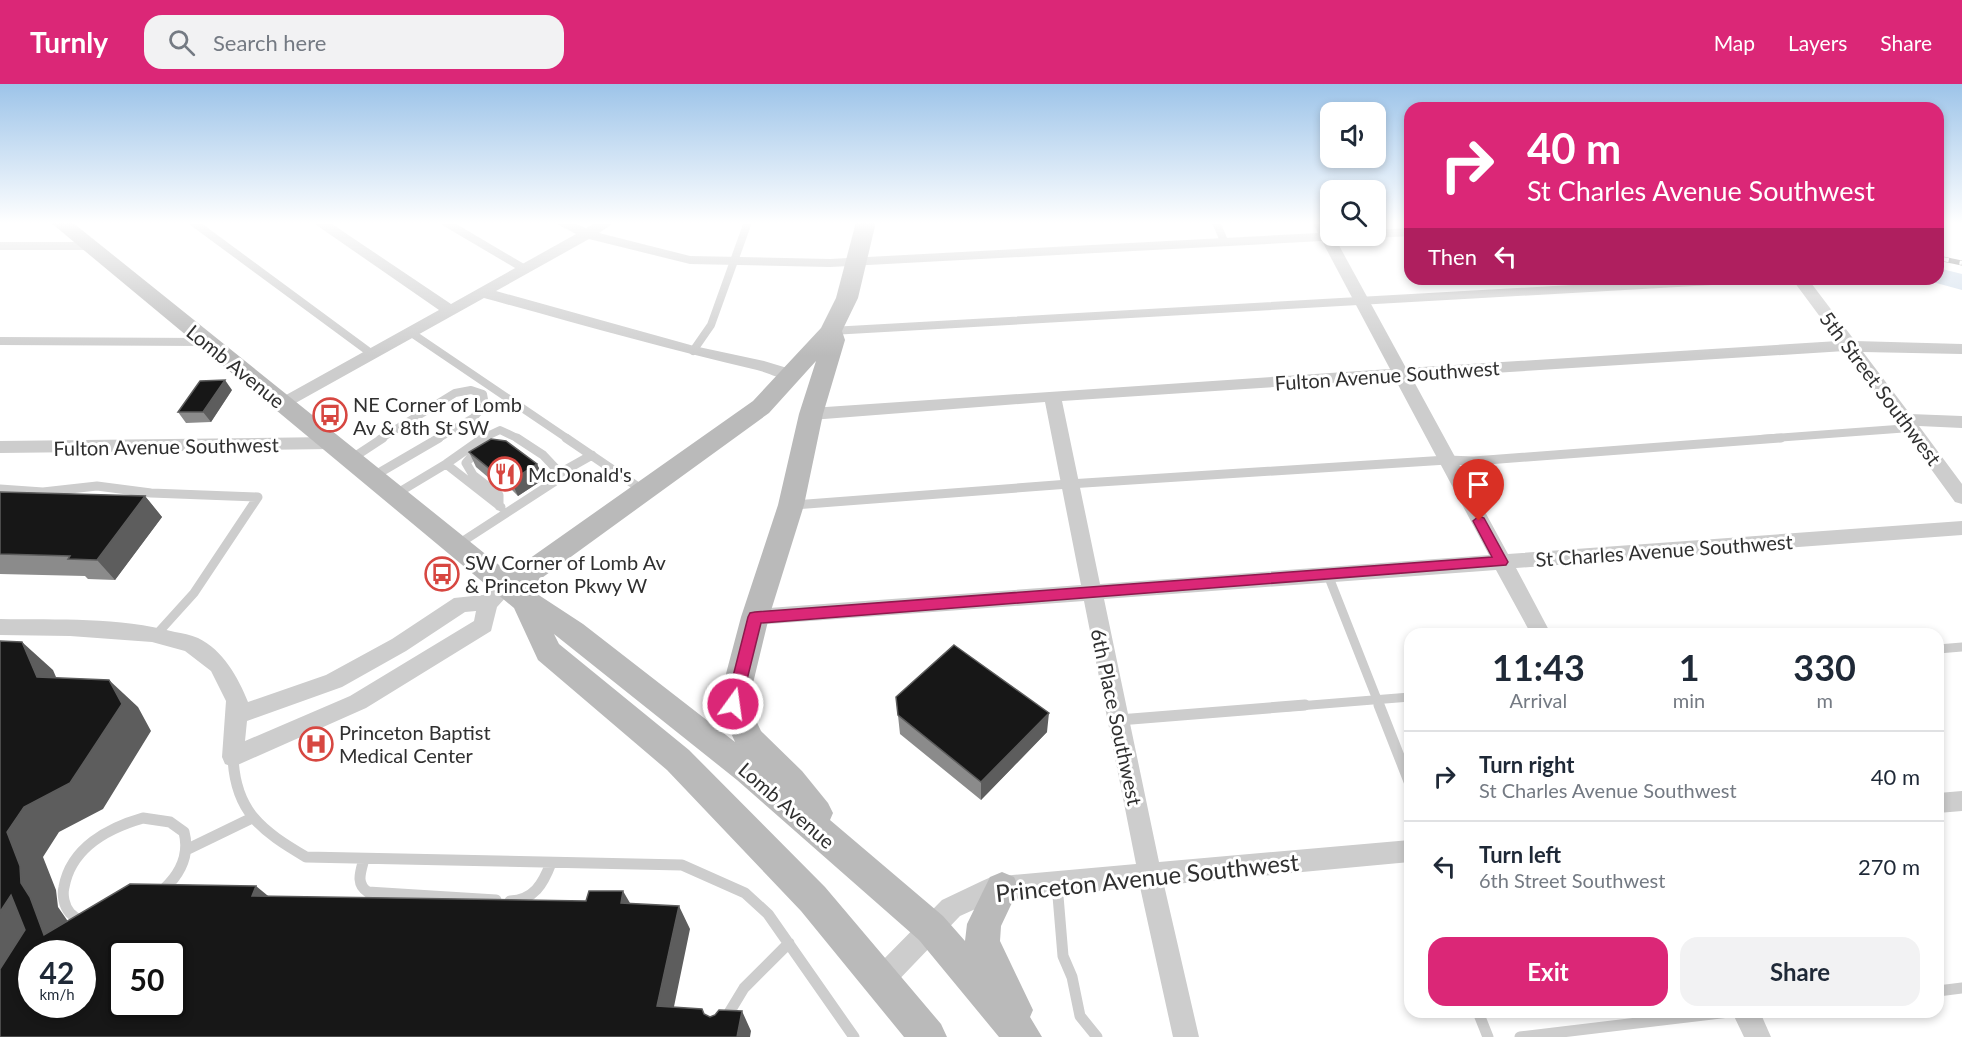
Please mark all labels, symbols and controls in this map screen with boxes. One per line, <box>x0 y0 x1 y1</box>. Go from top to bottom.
search box <box>144 15 564 69</box>
text: Turnly <box>30 25 108 59</box>
icon: search <box>165 26 198 59</box>
text: Search here <box>213 29 326 56</box>
text: Map <box>1714 30 1755 55</box>
text: Layers <box>1788 30 1847 55</box>
text: Share <box>1880 30 1932 55</box>
map controls <box>1320 102 1386 246</box>
button: sound <box>1320 102 1386 168</box>
text: 40 m <box>1527 123 1621 173</box>
icon: right <box>1428 126 1506 204</box>
text: St Charles Avenue Southwest <box>1527 174 1875 207</box>
button: search <box>1320 180 1386 246</box>
icon: left <box>1489 240 1522 273</box>
text: Then <box>1428 243 1477 270</box>
street label: 5th Street Southwest <box>1815 306 1947 470</box>
street label: Lomb Avenue <box>182 319 290 413</box>
street label: Fulton Avenue Southwest <box>1274 355 1500 395</box>
place label: NE Corner of Lomb Av & 8th St SW <box>353 392 522 439</box>
bus stop icon: NE Corner of Lomb Av & 8th St SW <box>312 397 348 433</box>
street label: Fulton Avenue Southwest <box>53 432 279 460</box>
restaurant icon: McDonald's <box>487 456 523 492</box>
pin <box>1453 459 1504 521</box>
place label: McDonald's <box>528 462 632 486</box>
icon: arrive <box>1462 468 1495 501</box>
street label: St Charles Avenue Southwest <box>1535 529 1793 571</box>
place label: SW Corner of Lomb Av & Princeton Pkwy W <box>465 550 666 597</box>
bus stop icon: SW Corner of Lomb Av & Princeton Pkwy W <box>424 556 460 592</box>
street label: 6th Place Southwest <box>1087 626 1147 808</box>
text: 11:43 <box>1492 645 1585 689</box>
text: 1 <box>1679 645 1700 689</box>
text: 330 <box>1793 645 1856 689</box>
position arrow <box>701 672 765 736</box>
text: Arrival <box>1510 688 1567 712</box>
text: min <box>1673 688 1705 712</box>
text: m <box>1816 688 1833 712</box>
place label: Princeton Baptist Medical Center <box>339 720 491 767</box>
hospital icon: Princeton Baptist Medical Center <box>298 726 334 762</box>
text: Turn right <box>1479 751 1574 778</box>
street label: Lomb Avenue <box>734 757 840 853</box>
icon: right <box>1428 760 1461 793</box>
text: 40 m <box>1871 763 1920 790</box>
text: St Charles Avenue Southwest <box>1479 778 1737 802</box>
text: Turn left <box>1479 841 1561 868</box>
street label: Princeton Avenue Southwest <box>994 847 1300 907</box>
icon: left <box>1428 850 1461 883</box>
text: 270 m <box>1858 853 1920 880</box>
text: 6th Street Southwest <box>1479 868 1665 892</box>
button: Exit <box>1428 937 1668 1006</box>
button: Share <box>1680 937 1920 1006</box>
speed limit sign: 50 <box>108 940 186 1018</box>
text: 42 <box>40 954 74 990</box>
text: km/h <box>39 985 75 1003</box>

